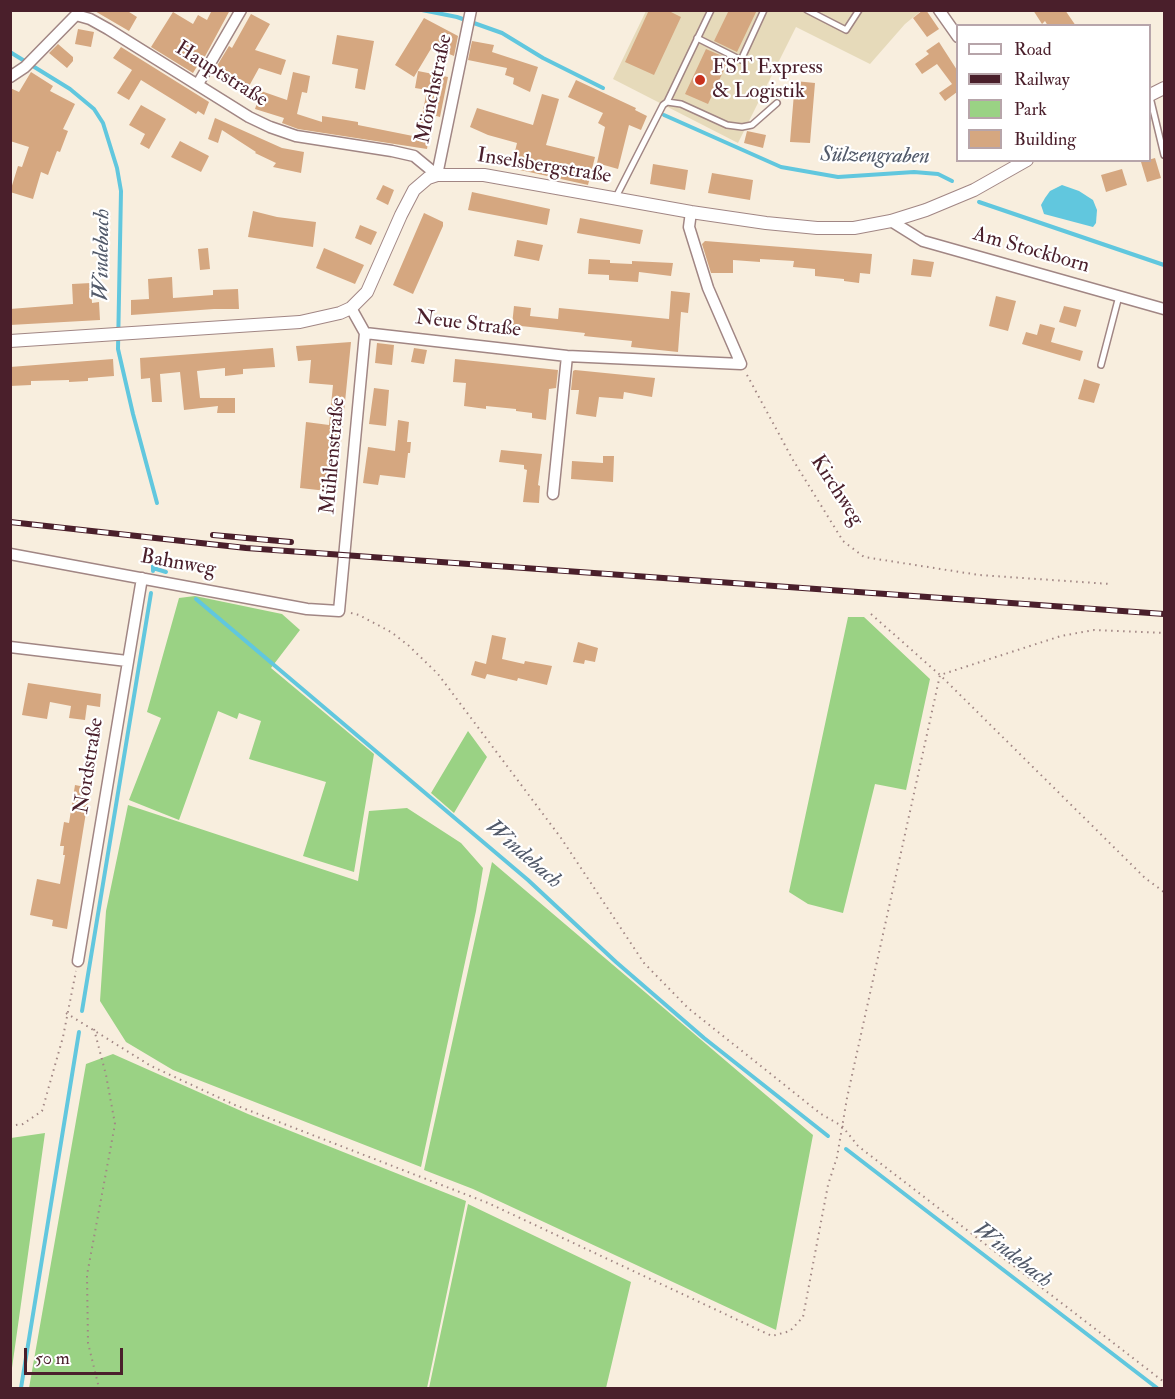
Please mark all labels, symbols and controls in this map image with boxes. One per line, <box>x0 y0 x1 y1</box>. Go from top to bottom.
legend <box>956 24 1151 162</box>
street label: Mönchstraße <box>411 32 459 146</box>
street label: Hauptstraße <box>170 37 272 113</box>
text: Road <box>1014 38 1052 61</box>
place label: FST Express & Logistik <box>712 55 823 105</box>
text: Railway <box>1014 68 1070 91</box>
marker: FST Express & Logistik <box>693 73 707 87</box>
text: Park <box>1014 98 1047 121</box>
text: Building <box>1014 128 1076 151</box>
water label: Sülzengraben <box>820 143 930 171</box>
street label: Inselsbergstraße <box>475 144 613 190</box>
water label: Windebach <box>89 209 117 301</box>
street label: Am Stockborn <box>970 222 1092 280</box>
street label: Neue Straße <box>414 306 522 344</box>
street label: Mühlenstraße <box>316 396 352 516</box>
street label: Kirchweg <box>804 451 868 531</box>
street label: Bahnweg <box>138 545 218 583</box>
street label: Nordstraße <box>70 716 110 816</box>
water label: Windebach <box>479 815 567 895</box>
water label: Windebach <box>967 1217 1057 1295</box>
scale bar <box>27 1336 126 1374</box>
text: 50 m <box>35 1347 70 1370</box>

